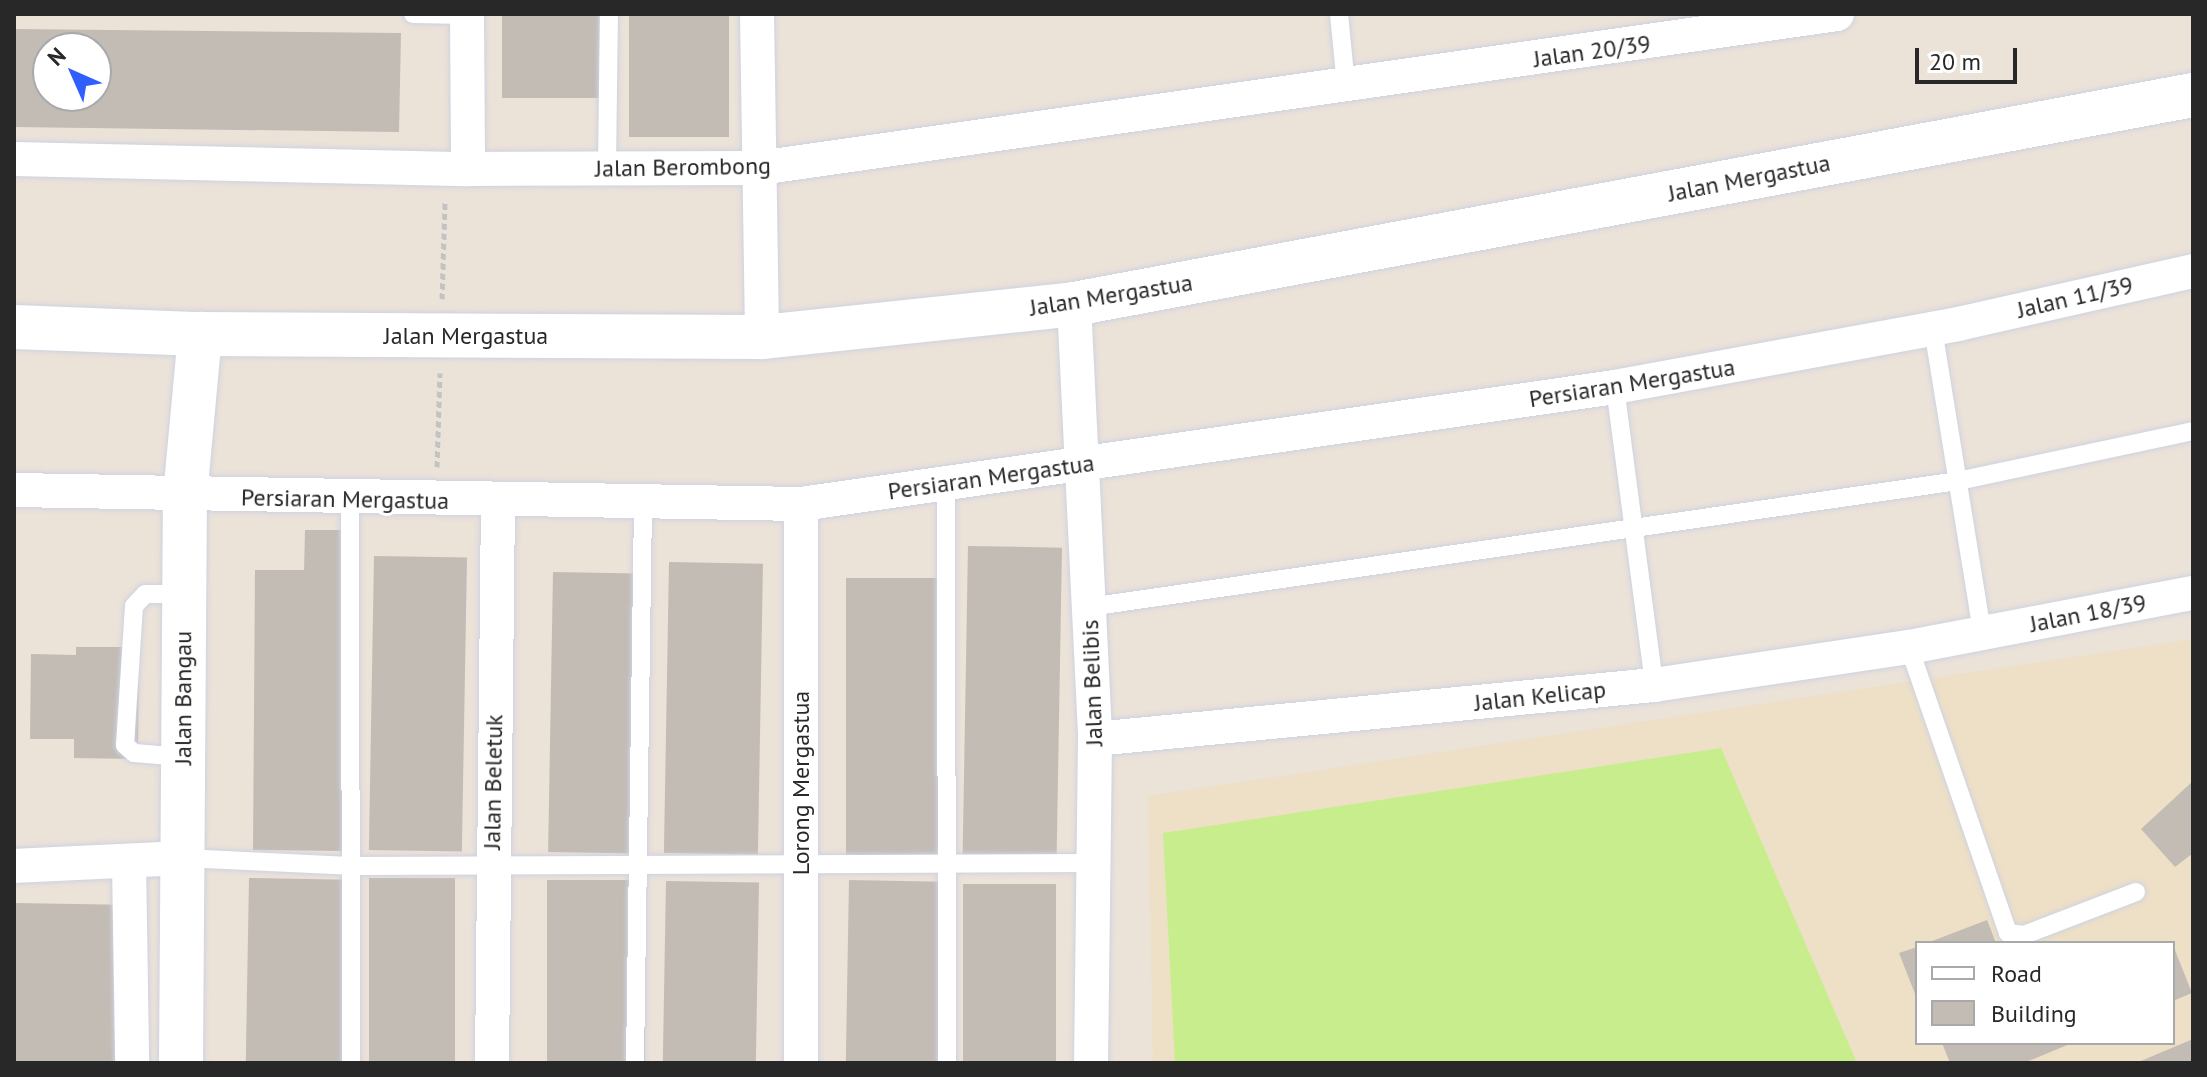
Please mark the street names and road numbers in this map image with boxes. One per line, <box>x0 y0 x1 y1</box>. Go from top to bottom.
street label: Jalan 20/39 <box>1531 29 1653 73</box>
street label: Jalan Mergastua <box>1665 148 1833 208</box>
street label: Jalan Berombong <box>595 151 771 183</box>
street label: Jalan Mergastua <box>1027 268 1195 322</box>
street label: Jalan 11/39 <box>2014 270 2136 324</box>
street label: Jalan Mergastua <box>384 322 548 350</box>
street label: Persiaran Mergastua <box>1527 352 1737 414</box>
street label: Persiaran Mergastua <box>886 448 1096 506</box>
street label: Persiaran Mergastua <box>241 483 449 515</box>
street label: Jalan 18/39 <box>2027 588 2149 638</box>
street label: Jalan Belibis <box>1075 619 1109 747</box>
street label: Jalan Bangau <box>169 631 197 765</box>
street label: Jalan Kelicap <box>1473 675 1607 717</box>
street label: Lorong Mergastua <box>787 691 815 875</box>
street label: Jalan Beletuk <box>477 714 509 850</box>

